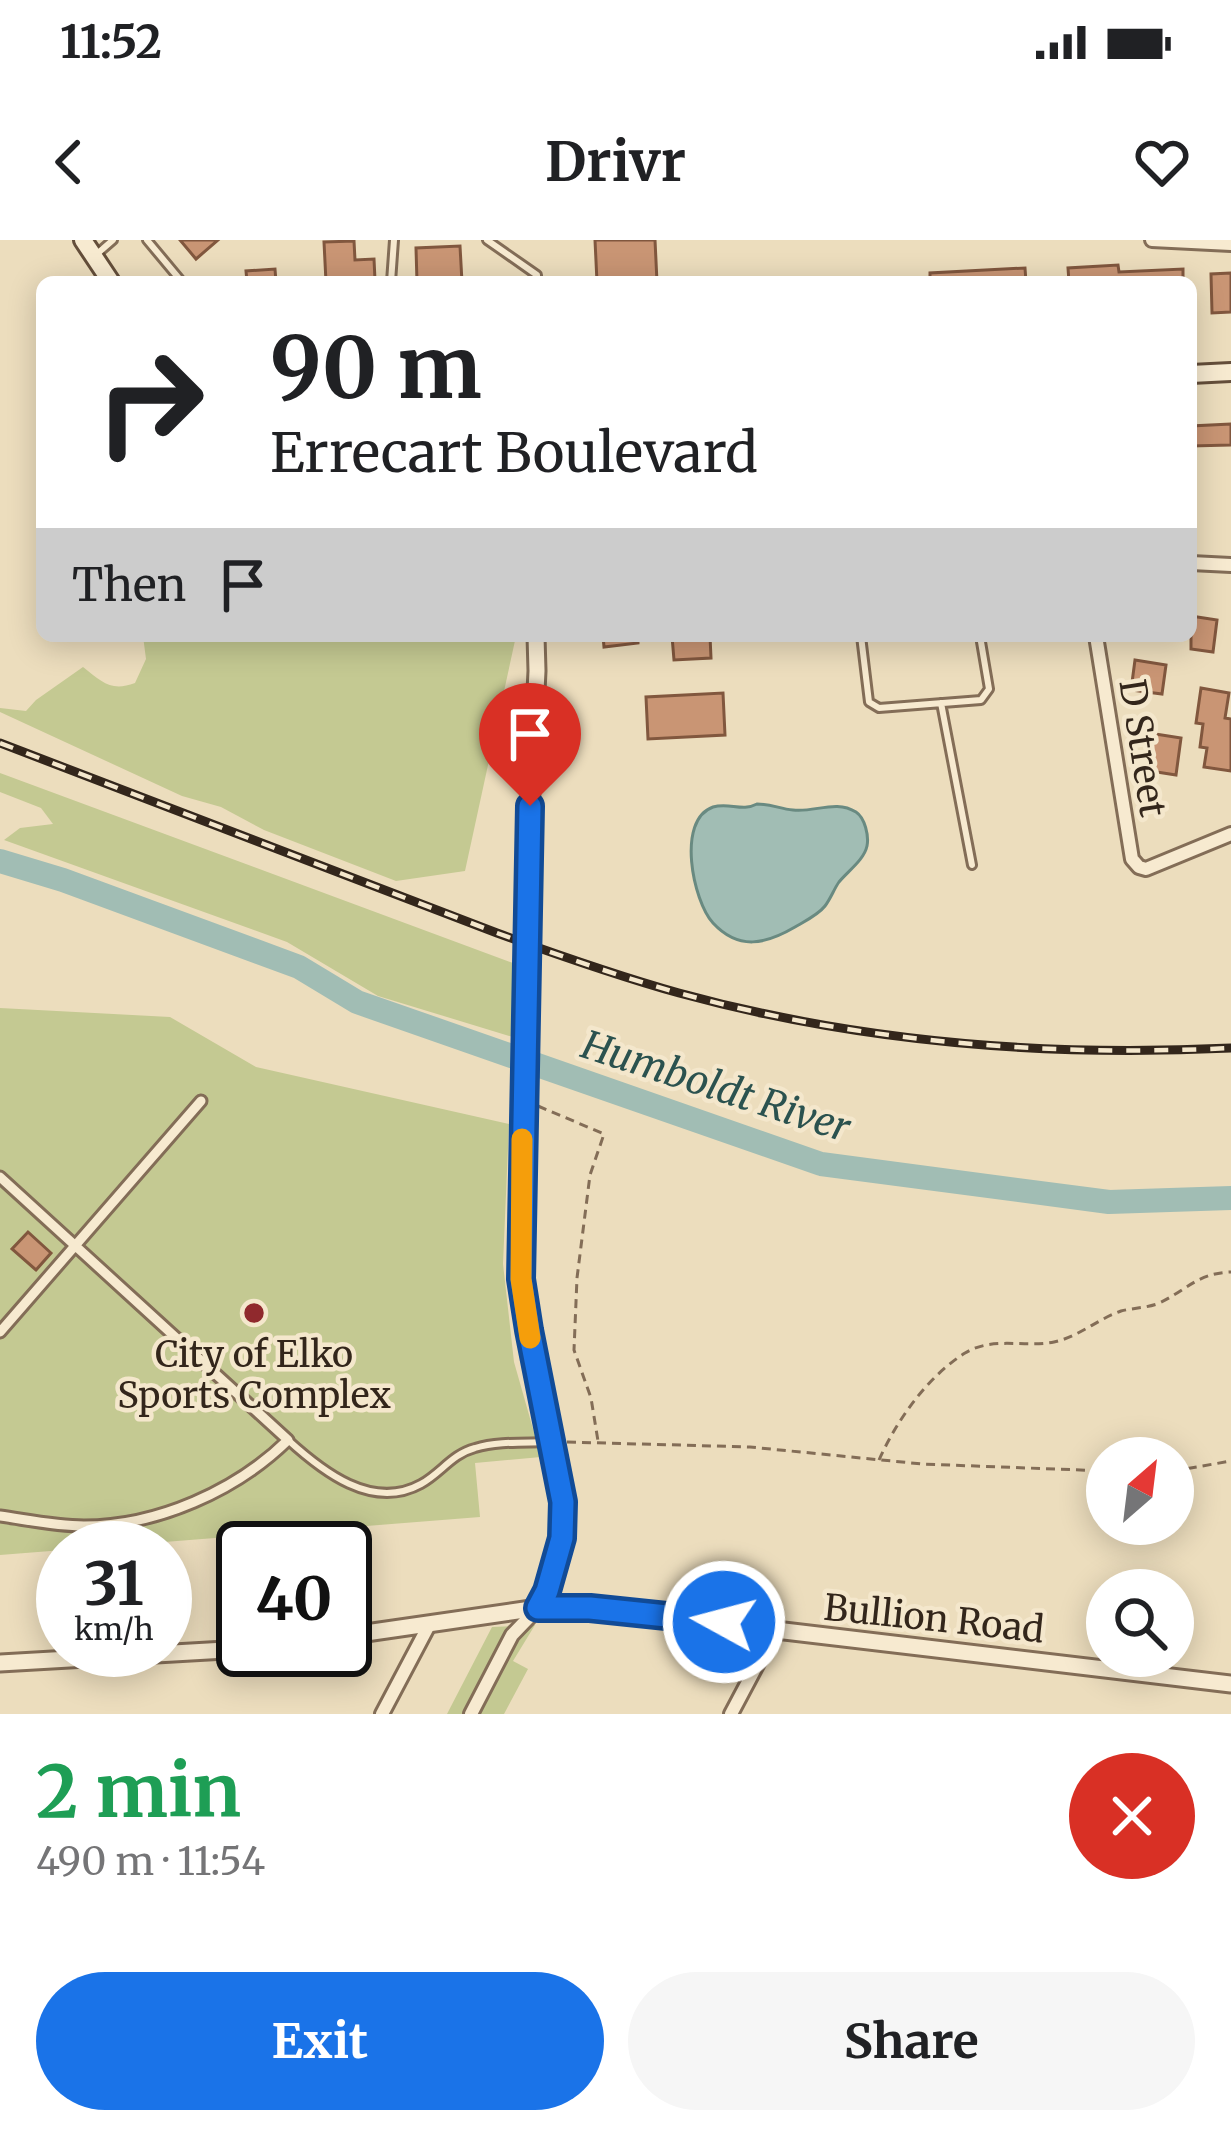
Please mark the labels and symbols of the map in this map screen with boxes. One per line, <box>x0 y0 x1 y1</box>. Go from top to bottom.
street label: D Street <box>1109 676 1176 820</box>
pin <box>479 683 581 806</box>
water label: Humboldt River <box>574 1020 857 1153</box>
marker: City of Elko Sports Complex <box>241 1300 267 1326</box>
place label: City of Elko Sports Complex <box>117 1332 391 1418</box>
north arrow <box>1086 1437 1194 1545</box>
speed limit sign: 40 <box>216 1521 372 1677</box>
position arrow <box>661 1559 787 1685</box>
street label: Bullion Road <box>822 1585 1046 1652</box>

